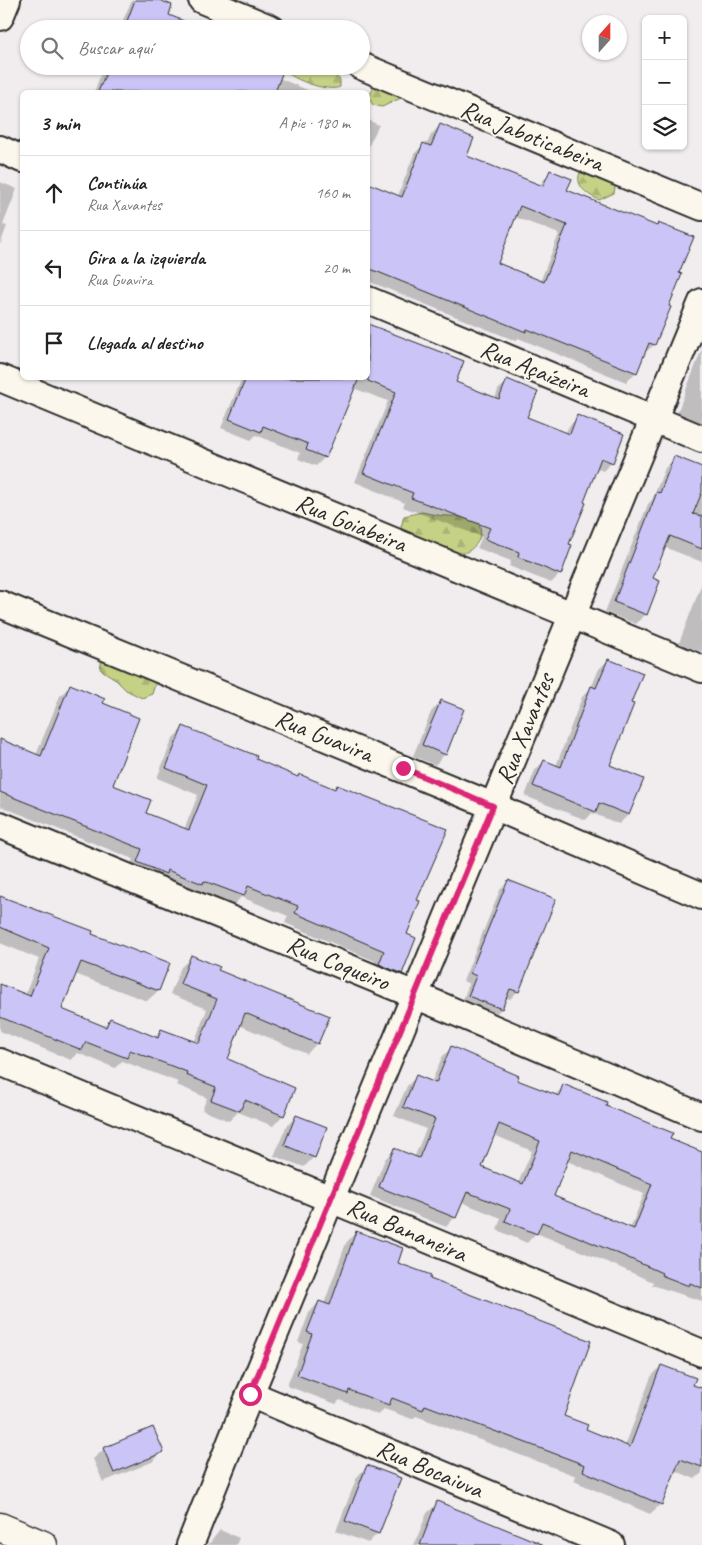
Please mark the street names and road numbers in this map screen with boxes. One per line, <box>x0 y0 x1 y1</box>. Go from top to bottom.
street label: Rua Jaboticabeira <box>456 93 611 180</box>
street label: Rua Açaízeira <box>476 333 597 406</box>
street label: Rua Goiabeira <box>291 486 413 560</box>
street label: Rua Xavantes <box>488 667 563 789</box>
street label: Rua Guavira <box>271 702 380 771</box>
street label: Rua Coqueiro <box>282 928 395 998</box>
street label: Rua Bananeira <box>342 1190 474 1270</box>
street label: Rua Bocaiuva <box>372 1432 490 1507</box>

